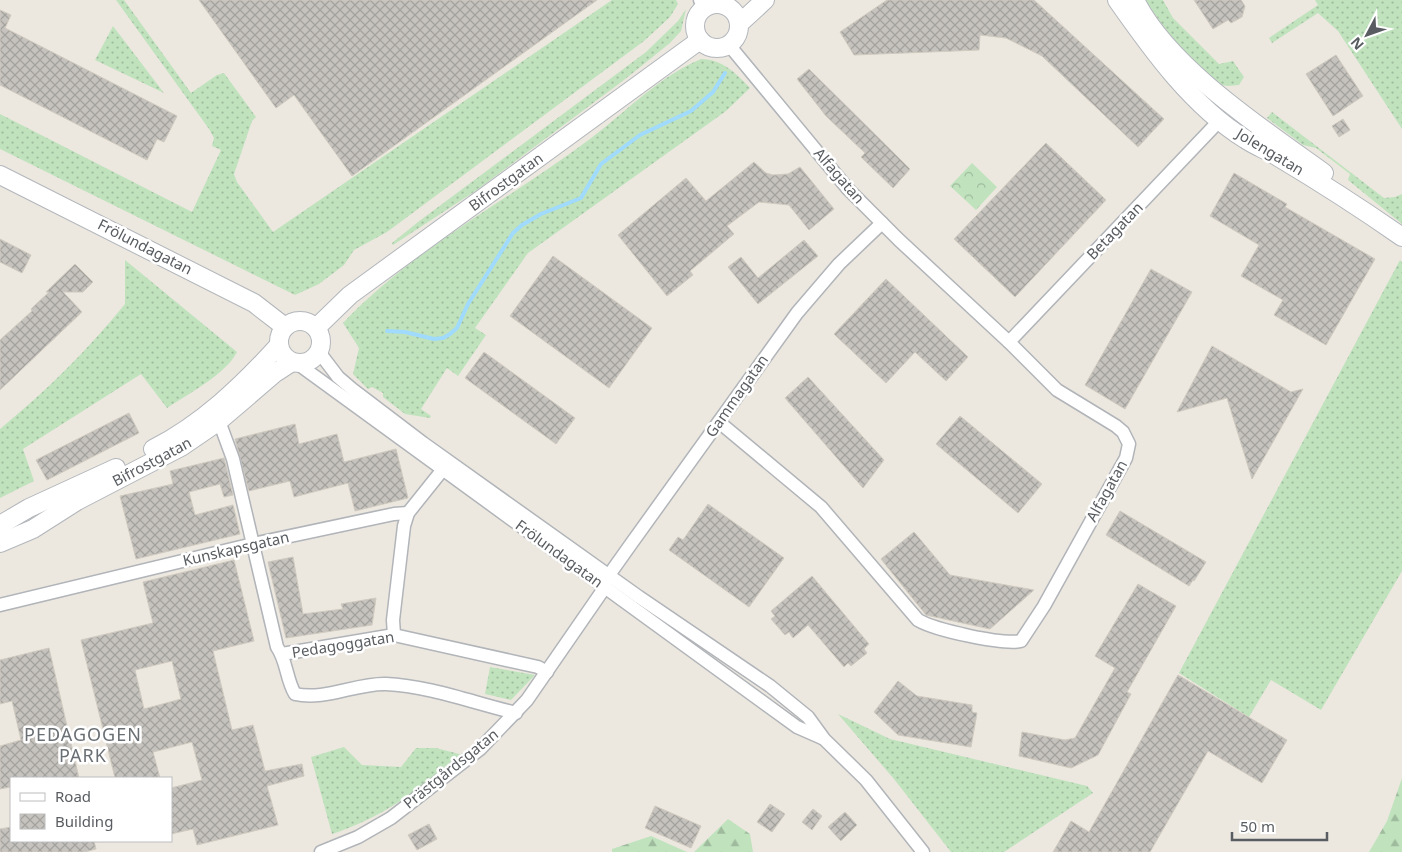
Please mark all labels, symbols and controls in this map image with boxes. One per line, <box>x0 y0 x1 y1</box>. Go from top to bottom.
north arrow <box>1342 10 1392 60</box>
text: N <box>1346 33 1368 54</box>
street label: Jolengatan <box>1231 122 1308 179</box>
street label: Alfagatan <box>810 143 870 207</box>
street label: Bifrostgatan <box>464 148 547 215</box>
street label: Betagatan <box>1082 197 1147 263</box>
street label: Frölundagatan <box>95 214 196 279</box>
street label: Gammagatan <box>700 350 772 441</box>
street label: Bifrostgatan <box>108 432 195 490</box>
street label: Alfagatan <box>1081 456 1131 525</box>
street label: Frölundagatan <box>512 515 607 592</box>
street label: Kunskapsgatan <box>181 526 291 570</box>
street label: Pedagoggatan <box>290 626 395 662</box>
district label: PEDAGOGEN PARK <box>24 722 142 767</box>
street label: Prästgårdsgatan <box>399 724 502 813</box>
legend <box>10 777 172 842</box>
text: Road <box>55 786 91 806</box>
scale bar <box>1232 810 1327 842</box>
text: Building <box>55 811 113 831</box>
text: 50 m <box>1240 816 1275 836</box>

